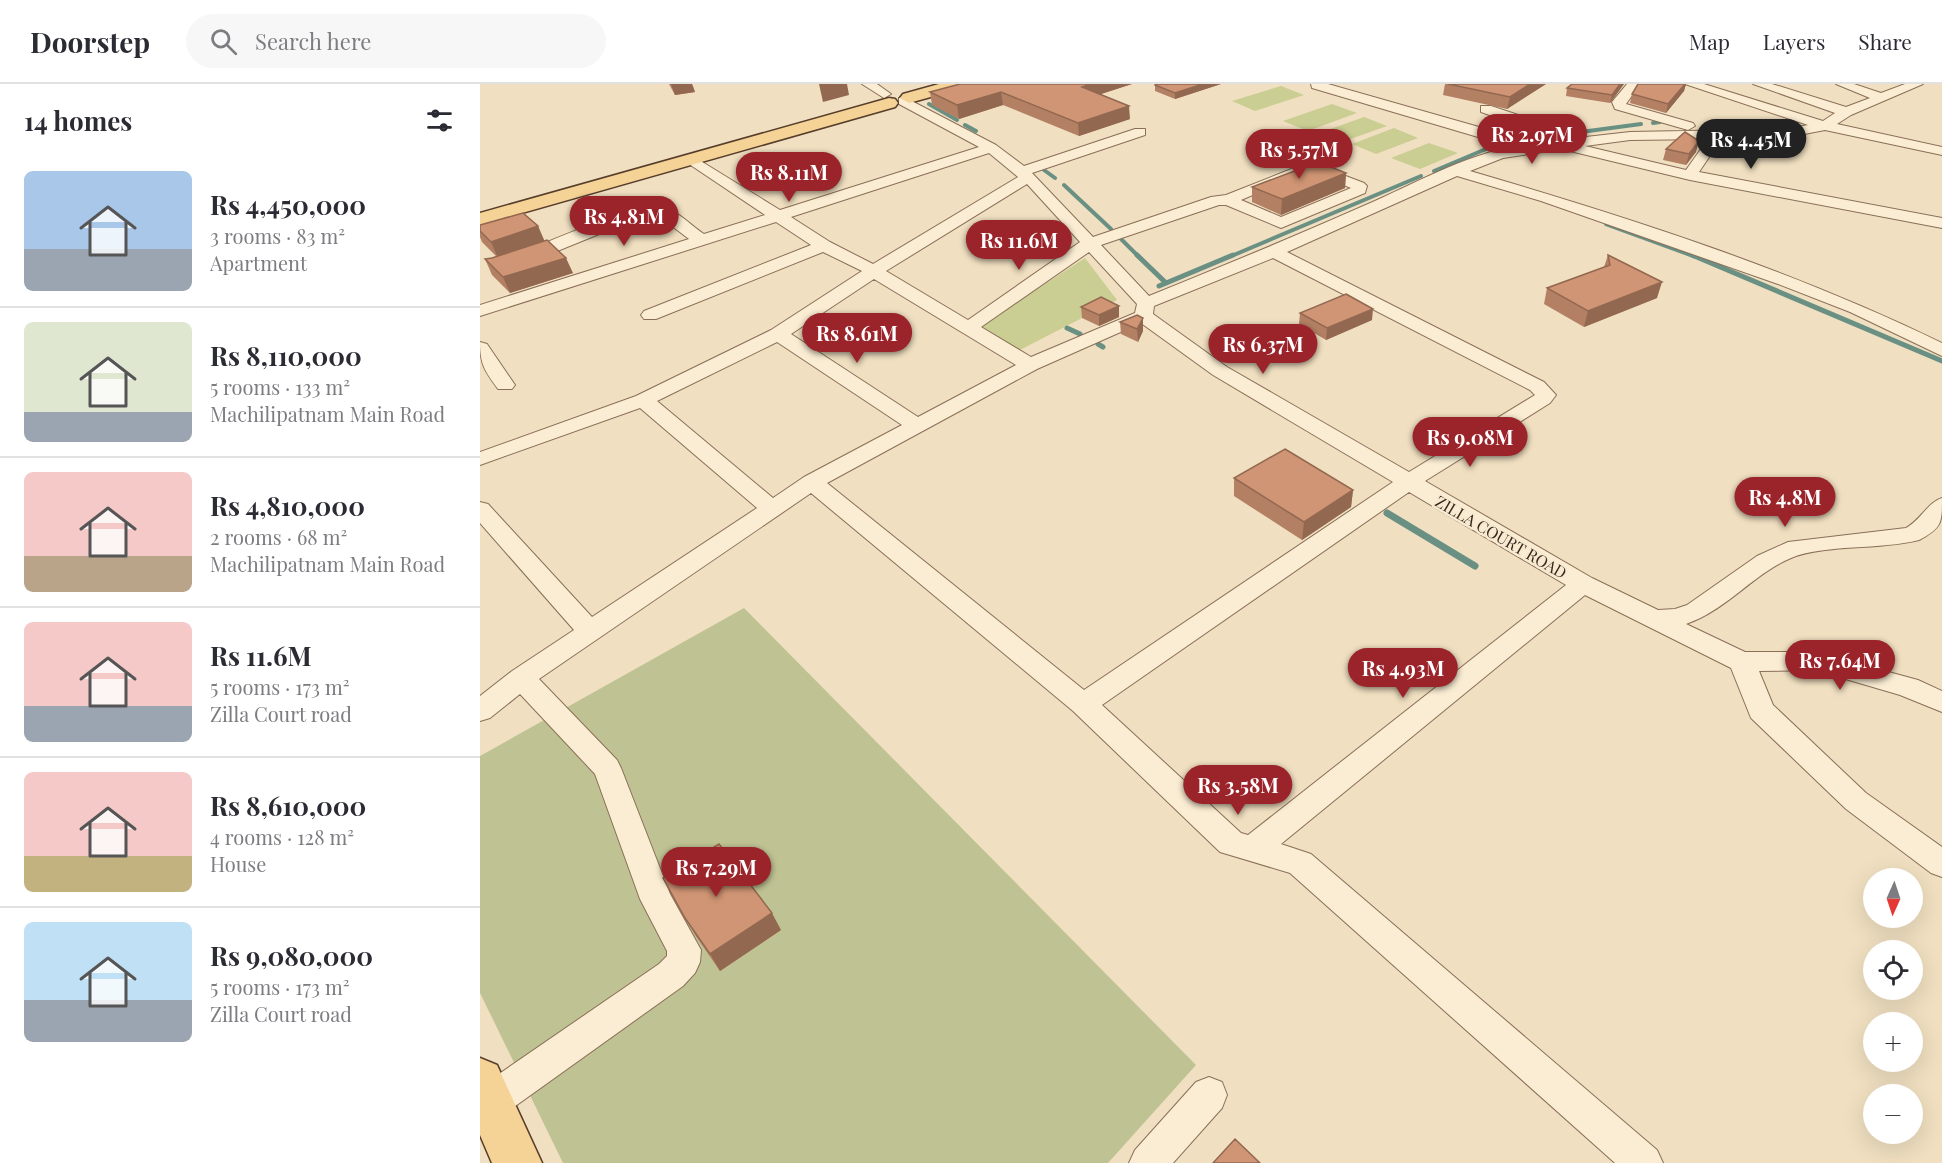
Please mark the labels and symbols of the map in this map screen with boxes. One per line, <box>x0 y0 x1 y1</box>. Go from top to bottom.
pin: Rs 2.97M <box>1470 114 1594 165</box>
pin: Rs 4.45M <box>1689 119 1813 170</box>
pin: Rs 5.57M <box>1237 129 1361 180</box>
pin: Rs 8.11M <box>727 152 851 203</box>
pin: Rs 4.81M <box>562 196 686 247</box>
pin: Rs 11.6M <box>957 220 1081 271</box>
pin: Rs 8.61M <box>795 313 919 364</box>
pin: Rs 6.37M <box>1201 324 1325 375</box>
pin: Rs 9.08M <box>1408 417 1532 468</box>
pin: Rs 4.8M <box>1730 477 1840 528</box>
street label: ZILLA COURT ROAD <box>1432 490 1571 583</box>
pin: Rs 7.64M <box>1778 640 1902 691</box>
pin: Rs 4.93M <box>1341 648 1465 699</box>
pin: Rs 3.58M <box>1176 765 1300 816</box>
pin: Rs 7.29M <box>654 847 778 898</box>
north arrow <box>1863 868 1923 928</box>

